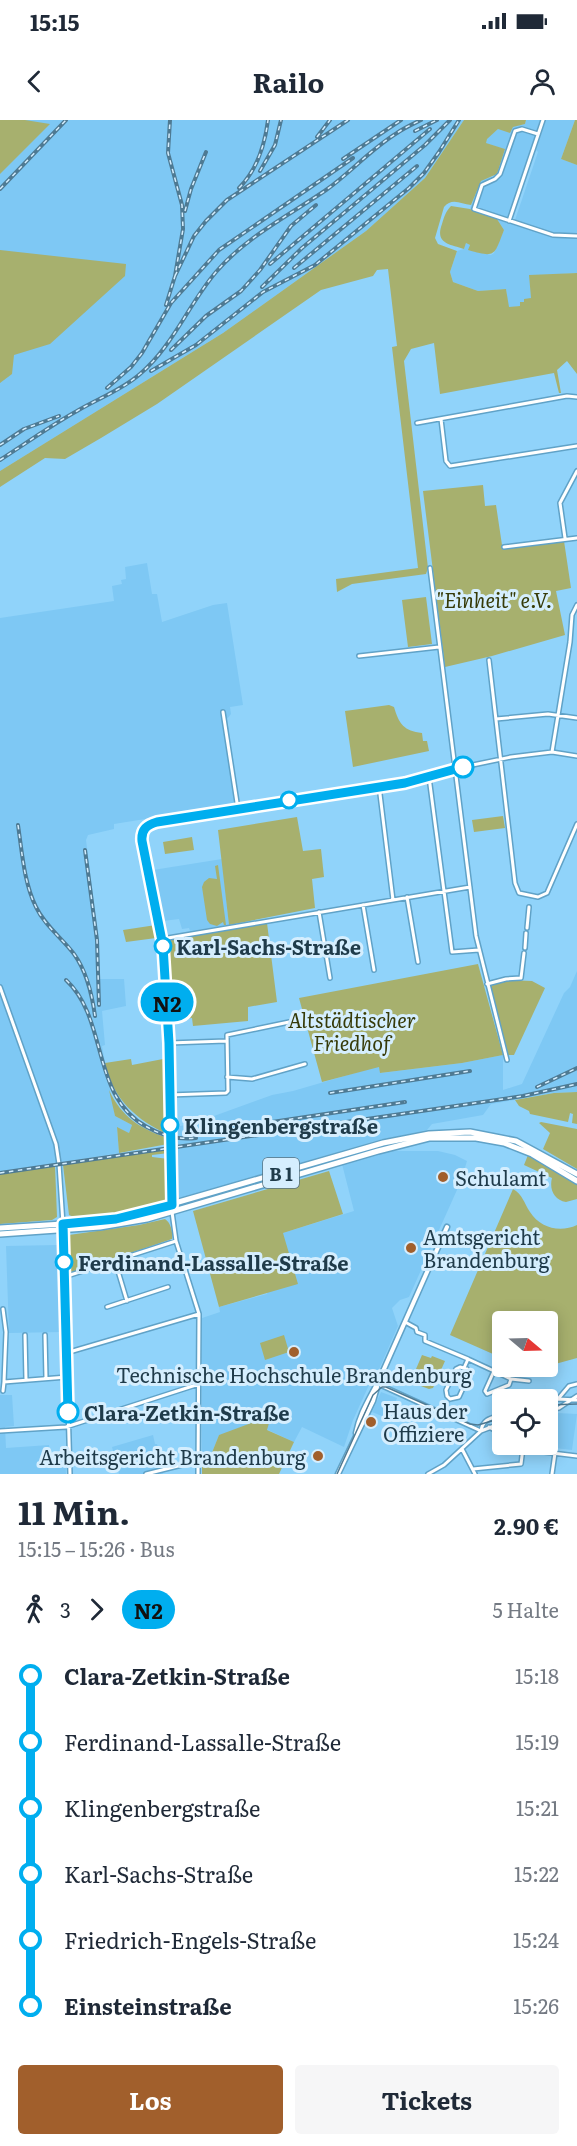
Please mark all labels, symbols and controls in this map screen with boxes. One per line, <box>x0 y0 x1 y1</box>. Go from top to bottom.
text: 15:15 <box>30 5 79 38</box>
text: Railo <box>253 61 324 101</box>
icon: back <box>18 65 51 98</box>
icon: person <box>526 65 559 98</box>
park label: "Einheit" e.V. <box>436 584 552 614</box>
unlabelled marker <box>452 756 474 778</box>
unlabelled marker <box>280 791 298 809</box>
place label: Karl-Sachs-Straße <box>176 931 361 961</box>
marker: Karl-Sachs-Straße <box>154 937 172 955</box>
line badge: N2 <box>140 982 194 1022</box>
text: N2 <box>153 987 181 1018</box>
park label: Altstädtischer Friedhof <box>288 1004 416 1057</box>
place label: Klingenbergstraße <box>184 1110 378 1140</box>
marker: Klingenbergstraße <box>161 1116 179 1134</box>
road number: B 1 <box>263 1158 299 1188</box>
place label: Schulamt <box>455 1162 546 1192</box>
marker: Schulamt <box>436 1170 450 1184</box>
place label: Amtsgericht Brandenburg <box>423 1221 550 1274</box>
marker: Amtsgericht Brandenburg <box>404 1241 418 1255</box>
place label: Ferdinand-Lassalle-Straße <box>78 1247 349 1277</box>
marker: Ferdinand-Lassalle-Straße <box>55 1253 73 1271</box>
north arrow <box>492 1311 558 1377</box>
map controls <box>492 1311 558 1455</box>
marker: Technische Hochschule Brandenburg <box>287 1345 301 1359</box>
place label: Technische Hochschule Brandenburg <box>116 1359 473 1389</box>
button: locate <box>492 1389 558 1455</box>
place label: Haus der Offiziere <box>383 1395 468 1448</box>
place label: Clara-Zetkin-Straße <box>84 1397 290 1427</box>
marker: Clara-Zetkin-Straße <box>57 1401 79 1423</box>
marker: Haus der Offiziere <box>364 1415 378 1429</box>
place label: Arbeitsgericht Brandenburg <box>39 1441 307 1471</box>
marker: Arbeitsgericht Brandenburg <box>311 1449 325 1463</box>
text: 11 Min. <box>18 1486 130 1535</box>
text: 2.90 € <box>494 1509 559 1542</box>
text: 15:15 – 15:26 · Bus <box>18 1533 174 1563</box>
icon: walk <box>18 1593 51 1626</box>
icon: forward <box>80 1593 113 1626</box>
text: 3 <box>60 1594 71 1624</box>
text: N2 <box>134 1594 163 1625</box>
text: 5 Halte <box>492 1594 559 1624</box>
text: Clara-Zetkin-Straße <box>64 1659 290 1692</box>
text: 15:18 <box>515 1660 559 1690</box>
text: Ferdinand-Lassalle-Straße <box>64 1725 341 1758</box>
text: 15:19 <box>515 1726 559 1756</box>
text: Klingenbergstraße <box>64 1791 260 1824</box>
text: 15:21 <box>516 1792 559 1822</box>
text: Karl-Sachs-Straße <box>64 1857 253 1890</box>
text: 15:22 <box>514 1858 559 1888</box>
text: Friedrich-Engels-Straße <box>64 1923 316 1956</box>
text: 15:24 <box>513 1924 559 1954</box>
text: Einsteinstraße <box>64 1989 232 2022</box>
text: 15:26 <box>513 1990 559 2020</box>
button: Los <box>18 2065 283 2134</box>
button: Tickets <box>295 2065 559 2134</box>

